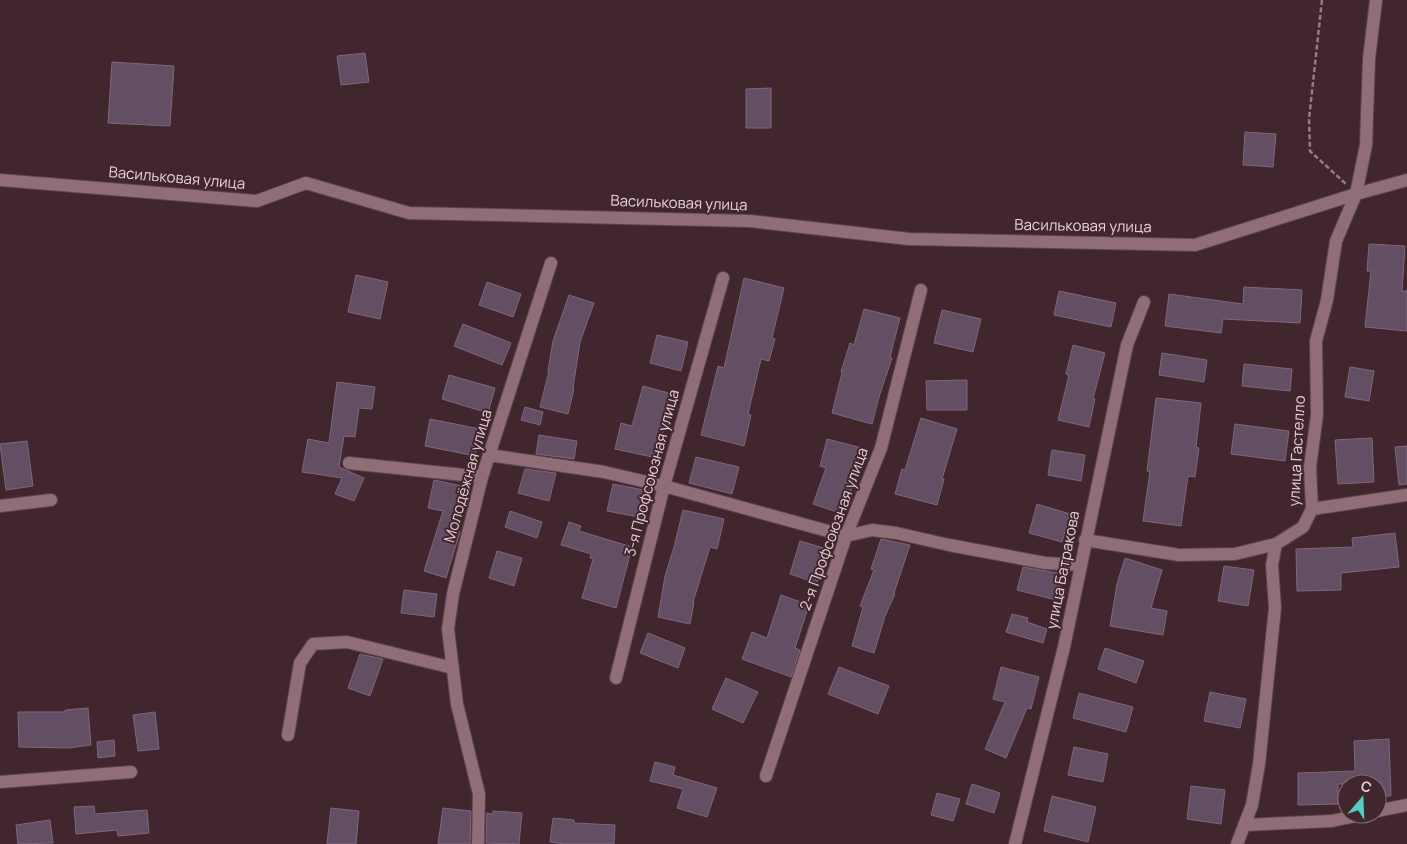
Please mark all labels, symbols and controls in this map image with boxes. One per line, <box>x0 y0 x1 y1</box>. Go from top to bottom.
street label: Васильковая улица <box>108 161 246 194</box>
street label: Васильковая улица <box>610 190 748 215</box>
street label: Васильковая улица <box>1014 214 1152 237</box>
street label: 3-я Профсоюзная улица <box>619 387 684 559</box>
street label: улица Гастелло <box>1283 395 1310 507</box>
street label: Молодёжная улица <box>438 407 497 545</box>
street label: 2-я Профсоюзная улица <box>794 444 873 613</box>
street label: улица Батракова <box>1041 509 1084 631</box>
north arrow <box>1337 774 1387 824</box>
text: С <box>1358 776 1374 797</box>

